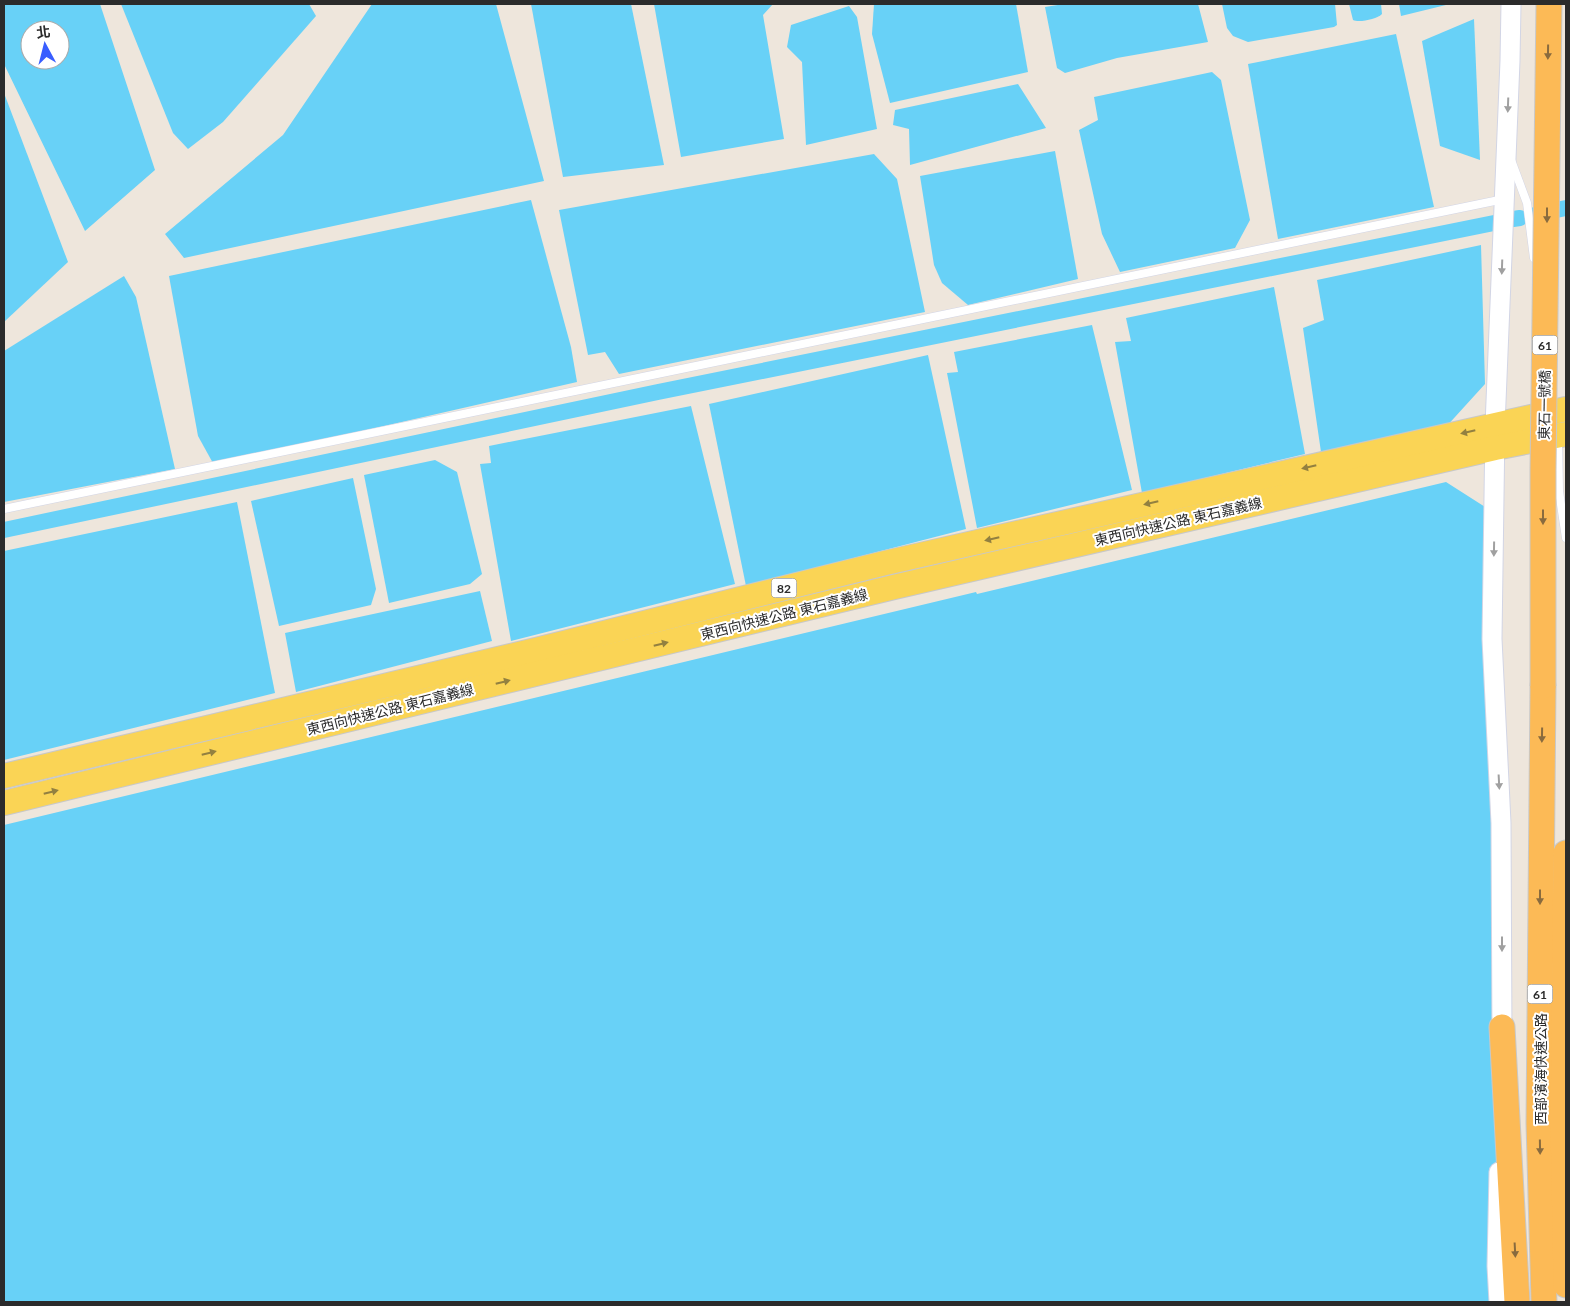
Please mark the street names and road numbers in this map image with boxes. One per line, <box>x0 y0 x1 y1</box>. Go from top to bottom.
road number: 61 <box>1532 336 1558 354</box>
street label: 東石一號橋 <box>1535 370 1553 440</box>
street label: 東西向快速公路 東石嘉義線 <box>1092 493 1264 549</box>
road number: 82 <box>772 578 796 598</box>
street label: 東西向快速公路 東石嘉義線 <box>699 585 869 643</box>
street label: 東西向快速公路 東石嘉義線 <box>305 680 475 738</box>
road number: 61 <box>1528 984 1552 1004</box>
street label: 西部濱海快速公路 <box>1532 1013 1549 1125</box>

